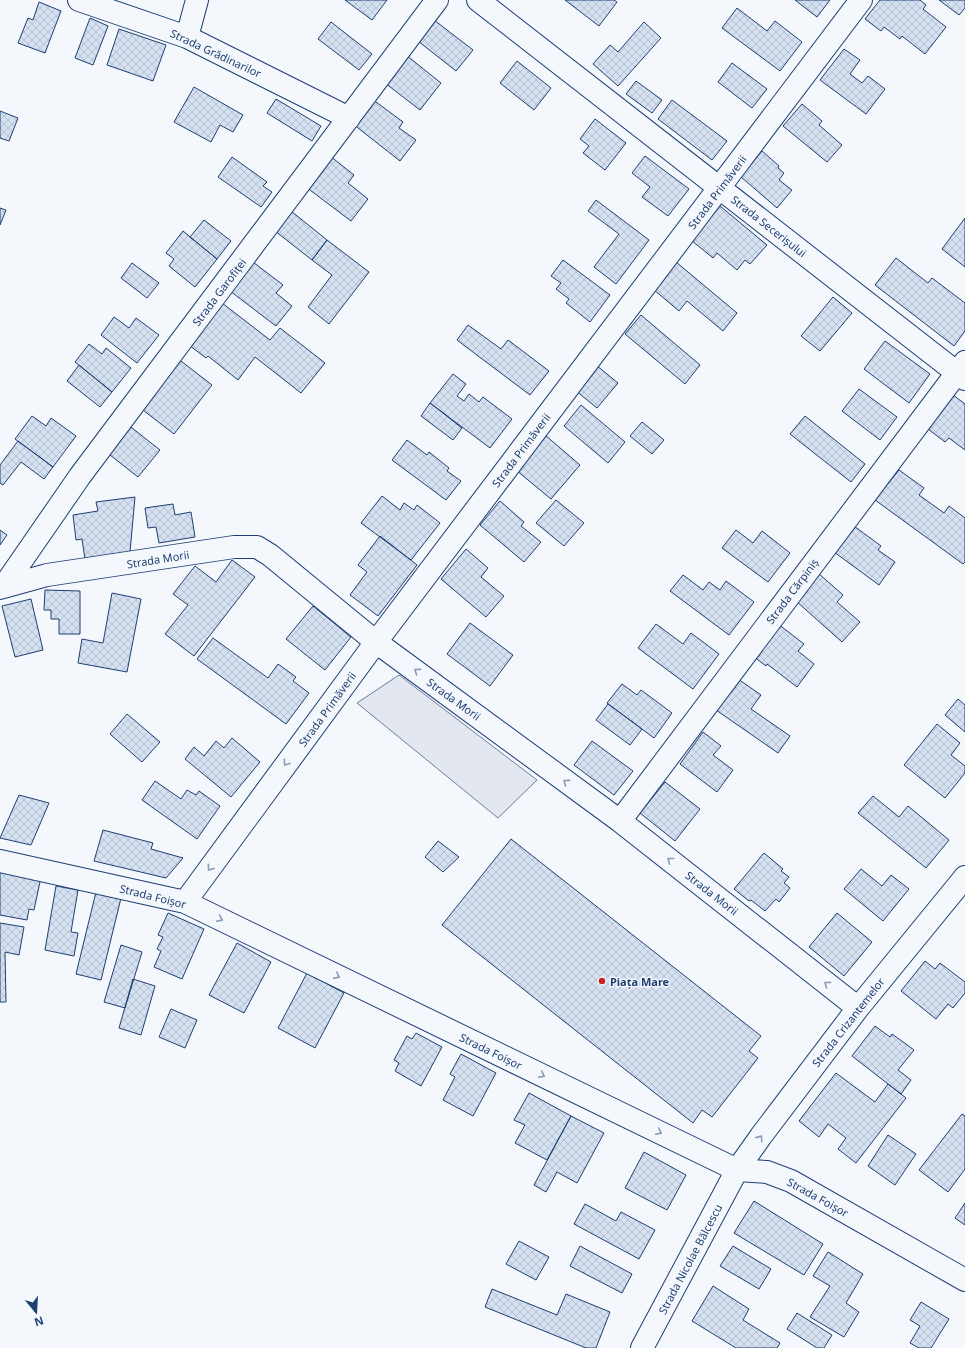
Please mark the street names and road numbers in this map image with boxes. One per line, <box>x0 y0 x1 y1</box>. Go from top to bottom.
street label: Strada Grădinarilor <box>168 25 264 81</box>
street label: Strada Primăverii <box>684 152 750 232</box>
street label: Strada Secerișului <box>728 192 810 260</box>
street label: Strada Garofiței <box>189 255 249 329</box>
street label: Strada Primăverii <box>488 410 554 490</box>
street label: Strada Morii <box>126 547 190 571</box>
street label: Strada Cărpiniș <box>762 555 822 627</box>
street label: Strada Primăverii <box>295 669 359 749</box>
street label: Strada Morii <box>424 674 484 724</box>
street label: Strada Morii <box>682 868 742 918</box>
street label: Strada Foișor <box>118 881 188 912</box>
street label: Strada Crizantemelor <box>808 974 888 1070</box>
street label: Strada Foișor <box>457 1029 525 1073</box>
street label: Strada Foișor <box>785 1174 852 1220</box>
street label: Strada Nicolae Bălcescu <box>655 1201 725 1317</box>

